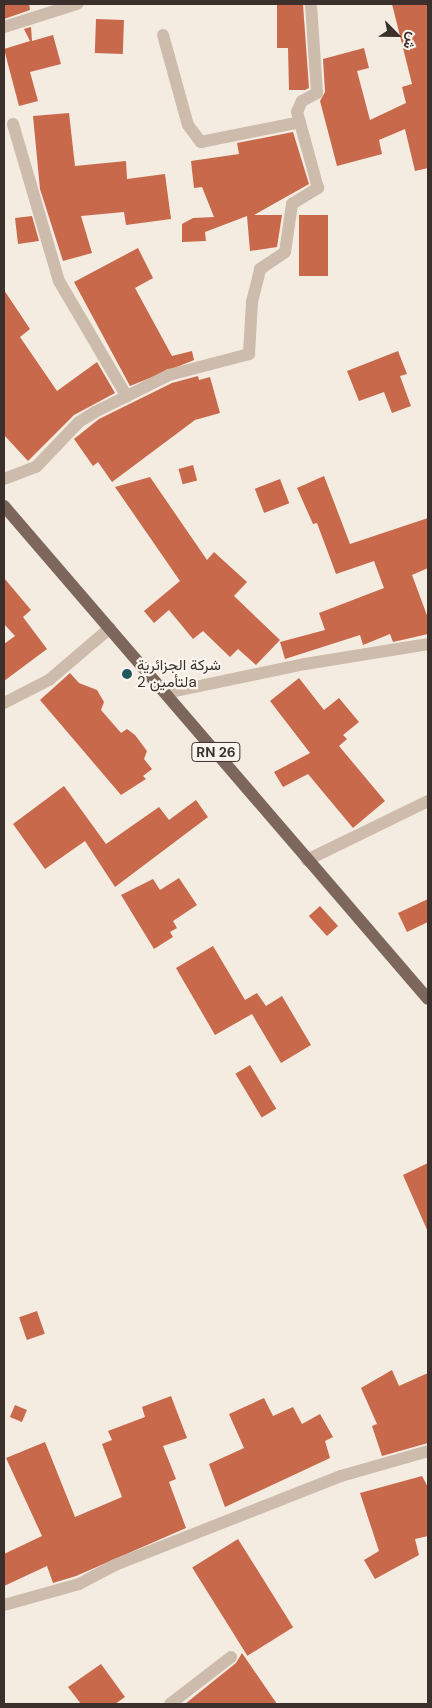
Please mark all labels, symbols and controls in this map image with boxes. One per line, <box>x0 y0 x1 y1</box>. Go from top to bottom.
north arrow <box>372 10 422 60</box>
text: ش <box>399 30 422 52</box>
place label: شركة الجزائرية لتأمين 2a <box>137 656 221 691</box>
marker: شركة الجزائرية لتأمين 2a <box>121 668 133 680</box>
road number: RN 26 <box>191 740 241 764</box>

